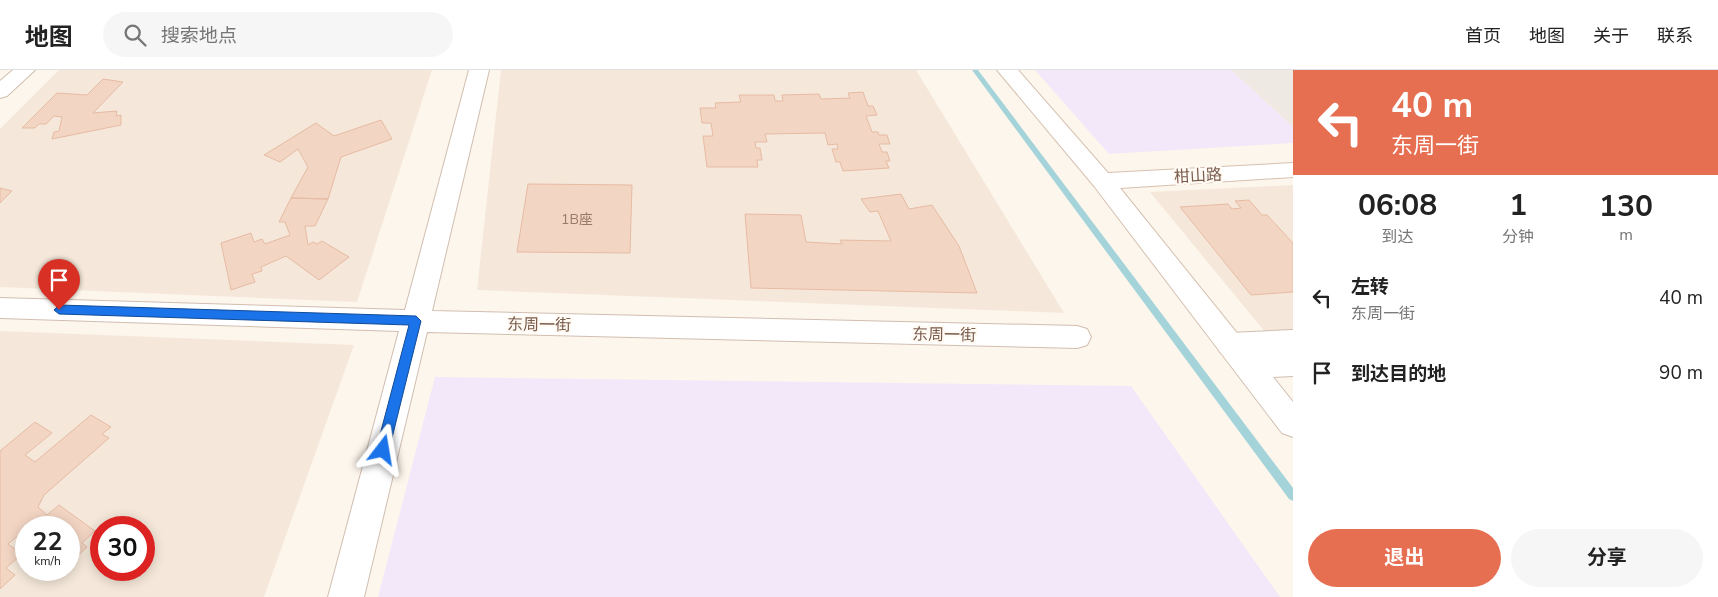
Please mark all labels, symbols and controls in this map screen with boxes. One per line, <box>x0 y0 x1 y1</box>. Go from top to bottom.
search box <box>103 12 453 57</box>
text: 地图 <box>25 21 73 53</box>
icon: search <box>121 21 149 49</box>
text: 搜索地点 <box>161 23 237 49</box>
text: 首页 <box>1465 24 1501 48</box>
text: 地图 <box>1529 24 1565 48</box>
text: 关于 <box>1593 24 1629 48</box>
text: 联系 <box>1657 24 1693 48</box>
text: 40 m <box>1391 82 1473 129</box>
icon: left <box>1308 90 1373 155</box>
text: 东周一街 <box>1391 131 1479 161</box>
street label: 柑山路 <box>1174 164 1223 188</box>
text: 06:08 <box>1358 185 1437 226</box>
text: 1 <box>1509 185 1527 226</box>
text: 130 <box>1599 186 1653 227</box>
house number: 1B座 <box>561 210 593 229</box>
text: m <box>1619 224 1633 246</box>
text: 到达 <box>1382 226 1414 248</box>
text: 分钟 <box>1502 226 1534 248</box>
pin <box>38 259 80 310</box>
icon: arrive <box>45 266 73 294</box>
text: 左转 <box>1351 274 1389 300</box>
icon: left <box>1308 284 1336 312</box>
text: 40 m <box>1659 285 1703 311</box>
text: 东周一街 <box>1351 303 1415 325</box>
street label: 东周一街 <box>507 313 571 337</box>
street label: 东周一街 <box>912 323 976 347</box>
icon: arrive <box>1308 359 1336 387</box>
text: 90 m <box>1659 360 1703 386</box>
text: 到达目的地 <box>1351 361 1446 387</box>
position arrow <box>356 423 408 475</box>
speed limit sign: 30 <box>90 516 155 581</box>
text: 22 <box>32 525 63 559</box>
button: 退出 <box>1308 529 1501 587</box>
button: 分享 <box>1511 529 1703 587</box>
text: km/h <box>34 553 61 569</box>

